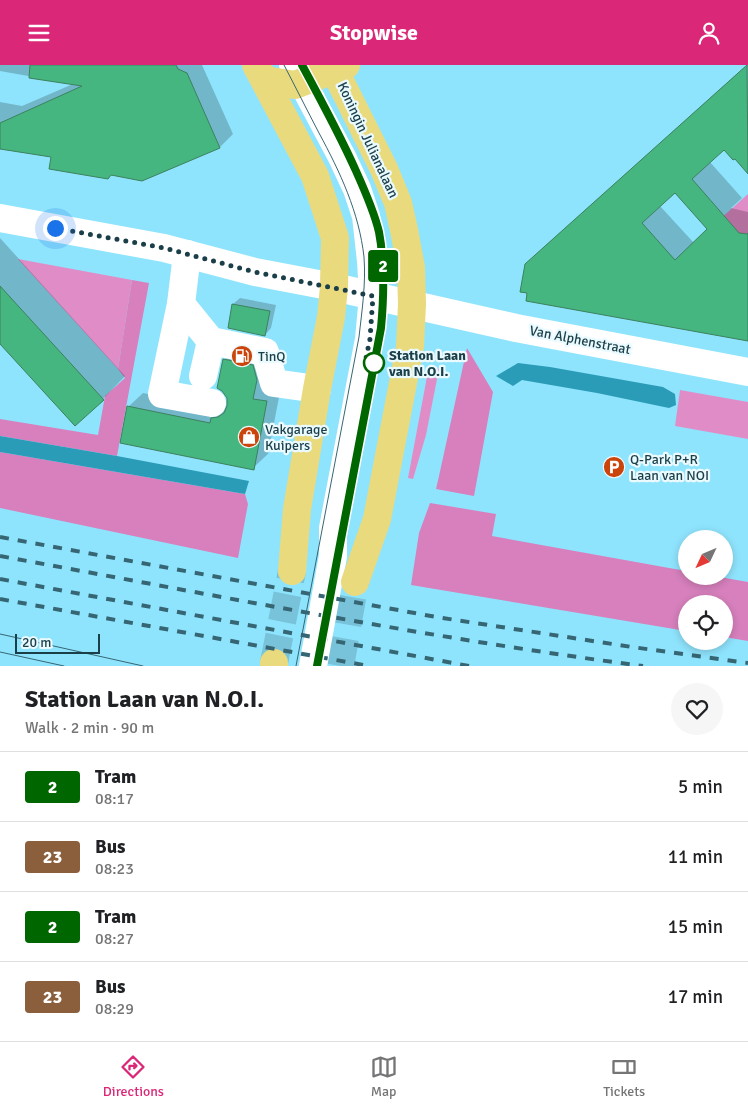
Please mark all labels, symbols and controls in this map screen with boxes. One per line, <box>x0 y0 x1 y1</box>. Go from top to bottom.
icon: menu <box>25 19 53 47</box>
text: Stopwise <box>330 19 418 46</box>
icon: person <box>695 19 723 47</box>
street label: Koningin Julianalaan <box>334 79 402 201</box>
your location <box>43 216 68 241</box>
line badge: 2 <box>367 250 399 282</box>
text: 2 <box>378 255 388 277</box>
street label: Van Alphenstraat <box>528 322 632 358</box>
fuel station icon: TinQ <box>230 344 254 368</box>
place label: Station Laan van N.O.I. <box>388 347 466 380</box>
place label: TinQ <box>258 348 285 365</box>
marker: Station Laan van N.O.I. <box>363 352 385 374</box>
place label: Vakgarage Kuipers <box>265 421 327 454</box>
shop icon: Vakgarage Kuipers <box>237 425 261 449</box>
place label: Q-Park P+R Laan van NOI <box>630 451 709 484</box>
parking icon: Q-Park P+R Laan van NOI <box>602 455 626 479</box>
north arrow <box>678 530 732 585</box>
map controls <box>678 530 733 650</box>
button: locate <box>678 595 733 650</box>
scale bar <box>15 631 100 654</box>
text: 20 m <box>22 634 51 651</box>
button: heart <box>671 683 723 735</box>
text: Station Laan van N.O.I. <box>25 684 264 714</box>
text: Walk · 2 min · 90 m <box>25 718 154 738</box>
text: Tram <box>95 765 136 789</box>
text: 5 min <box>678 775 723 799</box>
text: 2 <box>48 776 57 798</box>
text: 08:17 <box>95 789 134 809</box>
text: Bus <box>95 835 126 859</box>
text: 11 min <box>668 845 723 869</box>
text: 23 <box>43 846 62 868</box>
text: 08:23 <box>95 859 134 879</box>
text: Tram <box>95 905 136 929</box>
text: 15 min <box>668 915 723 939</box>
text: 2 <box>48 916 57 938</box>
text: 08:27 <box>95 929 134 949</box>
text: Bus <box>95 975 126 999</box>
text: 17 min <box>668 985 723 1009</box>
text: 23 <box>43 986 62 1008</box>
text: 08:29 <box>95 999 134 1019</box>
tab: Directions <box>103 1053 164 1100</box>
tab: Map <box>370 1053 398 1100</box>
tab: Tickets <box>603 1053 645 1100</box>

